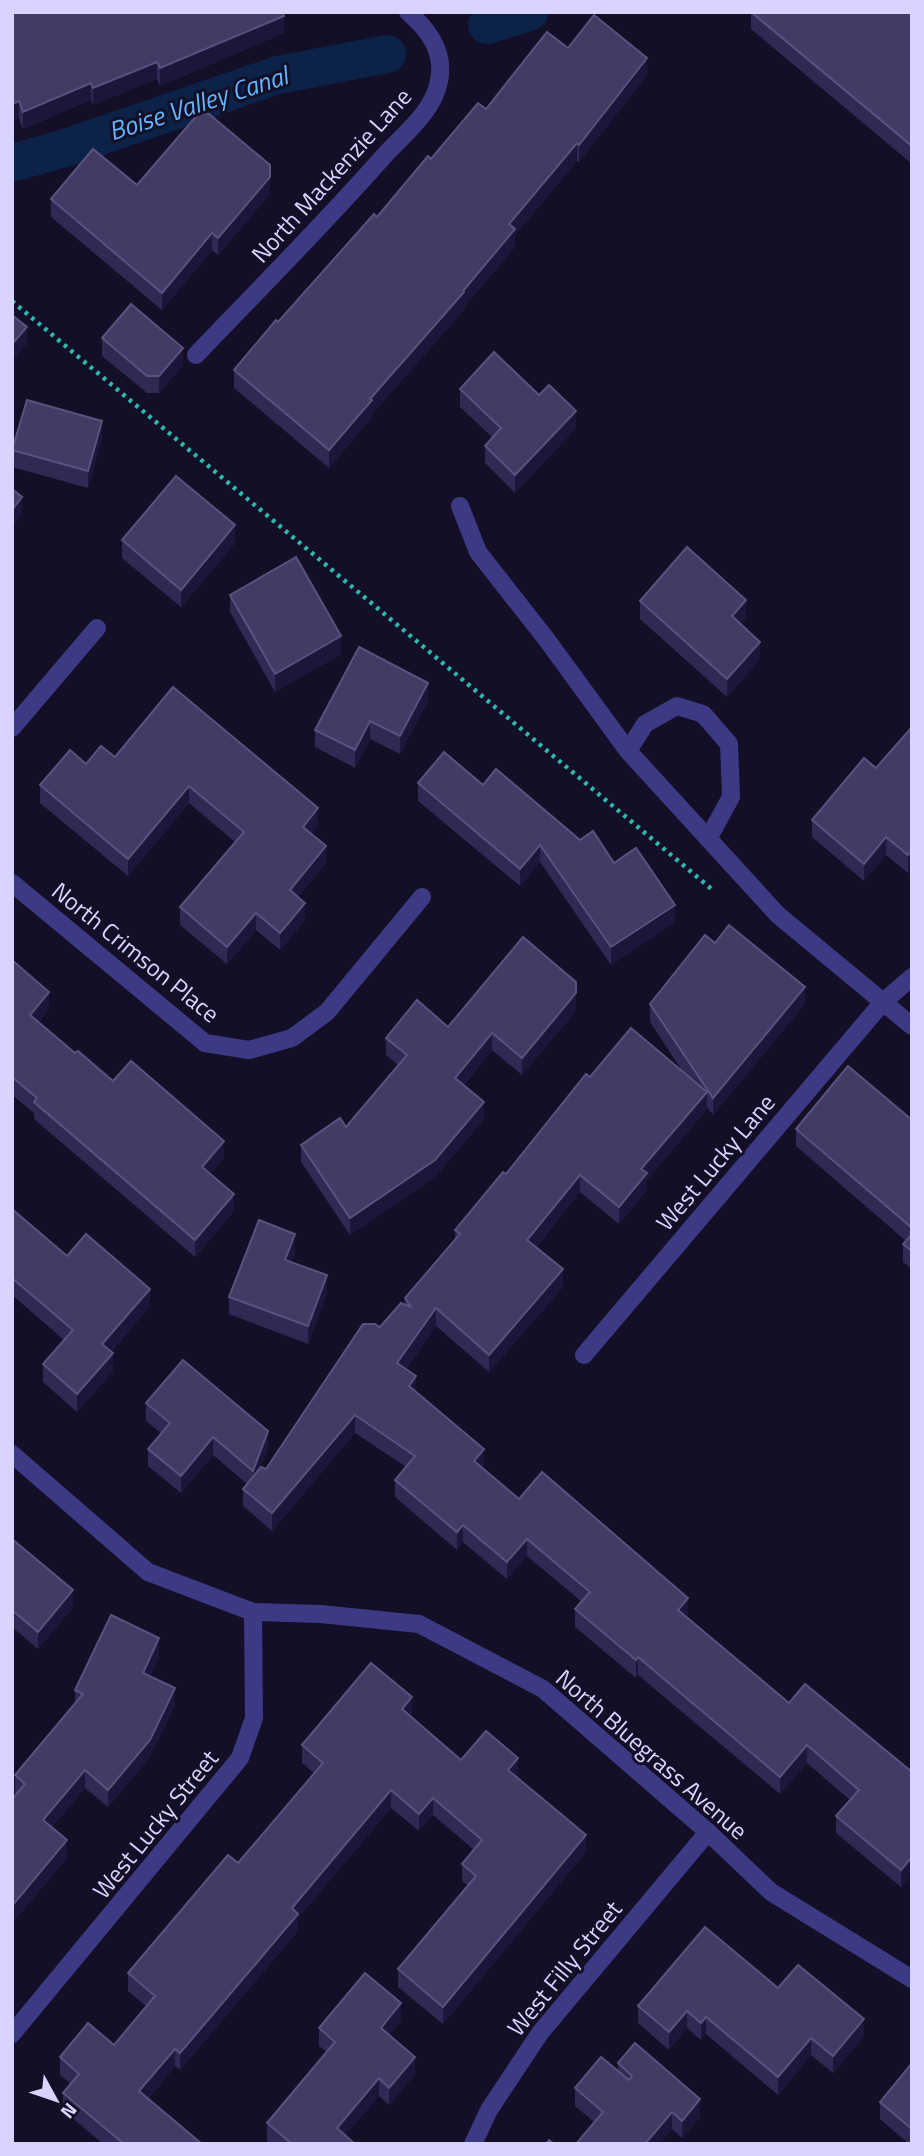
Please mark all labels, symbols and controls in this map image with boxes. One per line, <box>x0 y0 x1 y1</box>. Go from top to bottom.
water label: Boise Valley Canal <box>103 55 296 150</box>
street label: North Mackenzie Lane <box>242 79 420 271</box>
street label: North Crimson Place <box>44 873 228 1031</box>
street label: West Lucky Lane <box>647 1086 783 1238</box>
street label: North Bluegrass Avenue <box>548 1660 756 1848</box>
street label: West Lucky Street <box>84 1741 227 1906</box>
street label: West Filly Street <box>498 1892 630 2044</box>
north arrow <box>21 2065 91 2135</box>
text: N <box>54 2097 85 2126</box>

